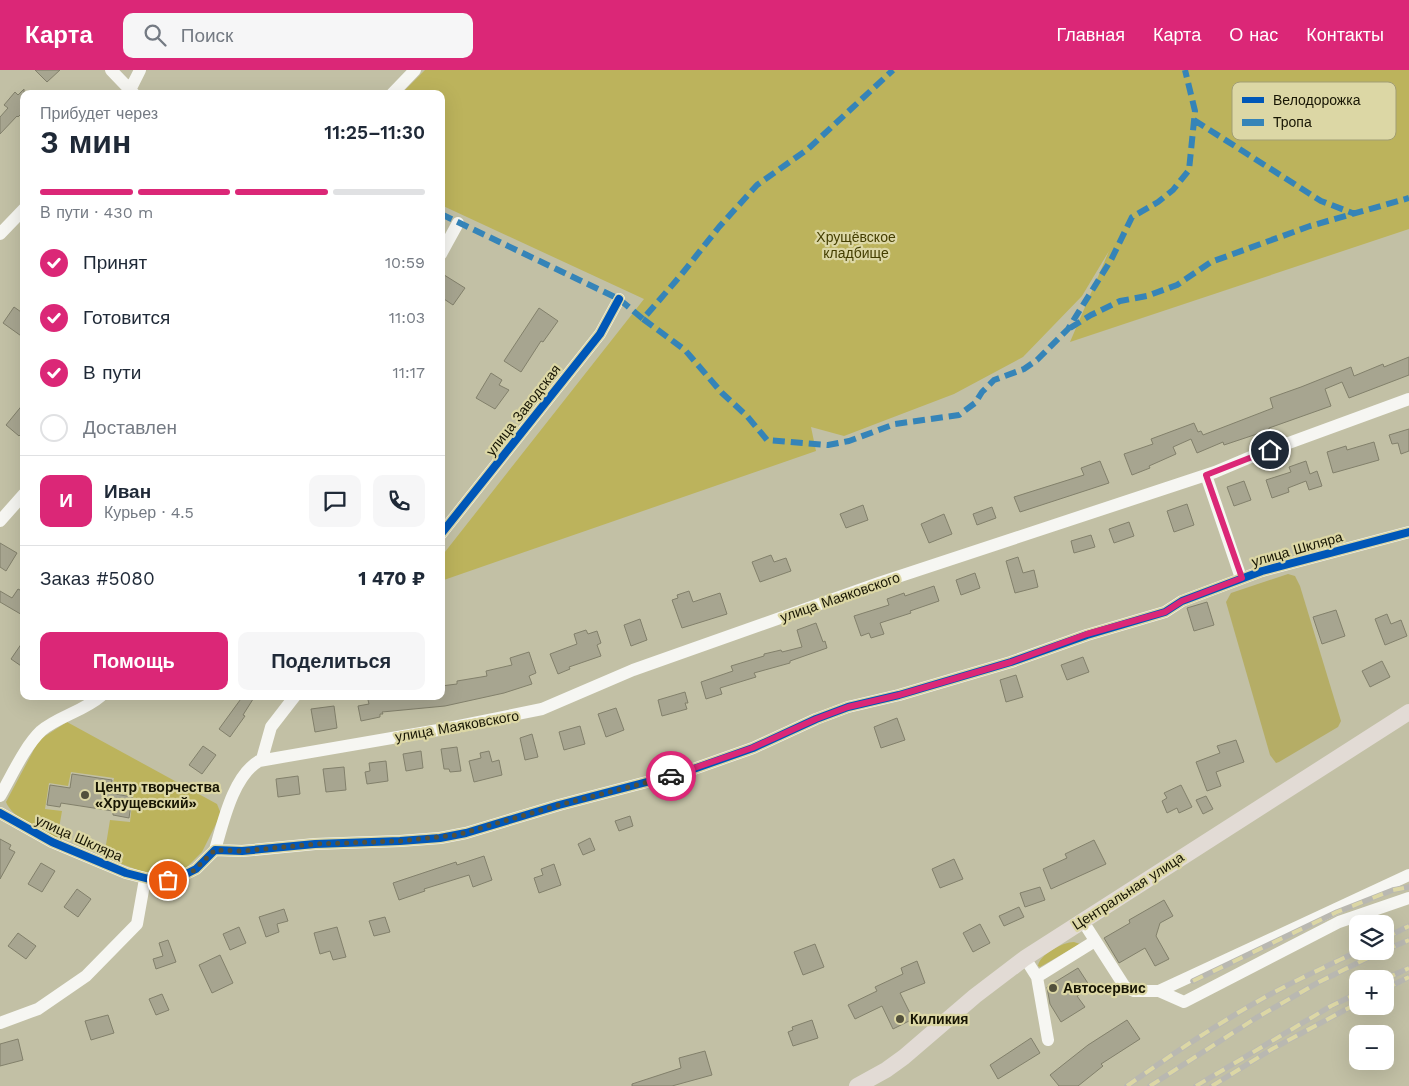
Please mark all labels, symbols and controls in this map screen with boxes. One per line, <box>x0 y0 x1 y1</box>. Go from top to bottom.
search box <box>123 13 473 58</box>
text: Карта <box>25 21 93 49</box>
icon: search <box>141 21 169 49</box>
text: Поиск <box>181 24 233 47</box>
text: Главная <box>1056 24 1125 45</box>
text: Карта <box>1153 24 1201 45</box>
text: О нас <box>1229 24 1278 45</box>
text: Контакты <box>1306 24 1384 45</box>
legend <box>1232 82 1396 140</box>
text: Велодорожка <box>1273 92 1361 108</box>
text: Прибудет через <box>40 104 158 123</box>
text: Тропа <box>1273 114 1312 130</box>
text: 11:25–11:30 <box>324 121 425 144</box>
text: 3 мин <box>40 123 131 161</box>
text: В пути · 430 m <box>40 203 153 222</box>
park label: Хрущёвское кладбище <box>816 229 896 261</box>
icon: check <box>40 249 68 277</box>
text: Принят <box>83 251 147 274</box>
text: 10:59 <box>385 253 425 272</box>
icon: check <box>40 304 68 332</box>
text: Готовится <box>83 306 170 329</box>
text: 11:03 <box>389 308 425 327</box>
icon: check <box>40 359 68 387</box>
text: В пути <box>83 361 141 384</box>
street label: улица Заводская <box>482 361 564 459</box>
text: 11:17 <box>393 363 425 382</box>
text: Доставлен <box>83 416 177 439</box>
pin <box>1249 429 1291 471</box>
icon: home <box>1256 436 1284 464</box>
button: chat <box>309 475 361 527</box>
button: phone <box>373 475 425 527</box>
text: Иван <box>104 480 151 503</box>
text: И <box>59 489 73 512</box>
text: Курьер · 4.5 <box>104 503 194 522</box>
street label: улица Шкляра <box>1250 528 1344 570</box>
text: Заказ #5080 <box>40 567 155 590</box>
text: 1 470 ₽ <box>358 567 425 590</box>
street label: улица Маяковского <box>778 569 902 625</box>
button: Помощь <box>40 632 228 690</box>
button: Поделиться <box>238 632 425 690</box>
street label: улица Маяковского <box>394 707 520 745</box>
courier <box>646 751 696 801</box>
icon: car <box>657 762 685 790</box>
place label: Центр творчества «Хрущевский» <box>95 779 220 811</box>
marker: Центр творчества «Хрущевский» <box>79 789 91 801</box>
street label: улица Шкляра <box>33 812 125 864</box>
street label: Центральная улица <box>1069 849 1187 933</box>
pin <box>147 859 189 901</box>
icon: bag <box>154 866 182 894</box>
map controls <box>1349 915 1394 1070</box>
button: layers <box>1349 915 1394 960</box>
button: + <box>1349 970 1394 1015</box>
place label: Автосервис <box>1063 980 1146 996</box>
marker: Автосервис <box>1047 982 1059 994</box>
place label: Киликия <box>910 1011 968 1027</box>
marker: Киликия <box>894 1013 906 1025</box>
button: − <box>1349 1025 1394 1070</box>

